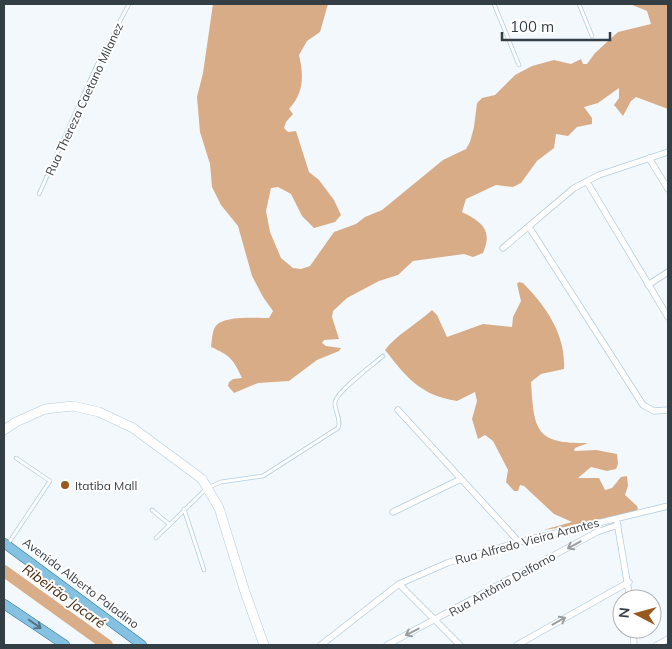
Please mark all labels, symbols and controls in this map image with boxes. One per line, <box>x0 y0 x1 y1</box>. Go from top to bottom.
scale bar <box>502 10 610 42</box>
text: 100 m <box>510 17 554 36</box>
street label: Rua Thereza Caetano Milanez <box>42 20 126 178</box>
place label: Itatiba Mall <box>75 478 137 493</box>
marker: Itatiba Mall <box>59 479 71 491</box>
street label: Rua Alfredo Vieira Arantes <box>453 515 601 567</box>
street label: Avenida Alberto Paladino <box>20 534 142 632</box>
one-way arrow <box>567 541 581 551</box>
street label: Rua Antônio Delforno <box>446 548 558 620</box>
water label: Ribeirão Jacaré <box>19 560 109 632</box>
north arrow <box>612 589 662 639</box>
text: N <box>615 606 634 619</box>
one-way arrow <box>552 616 566 626</box>
one-way arrow <box>27 619 41 629</box>
one-way arrow <box>405 628 420 637</box>

